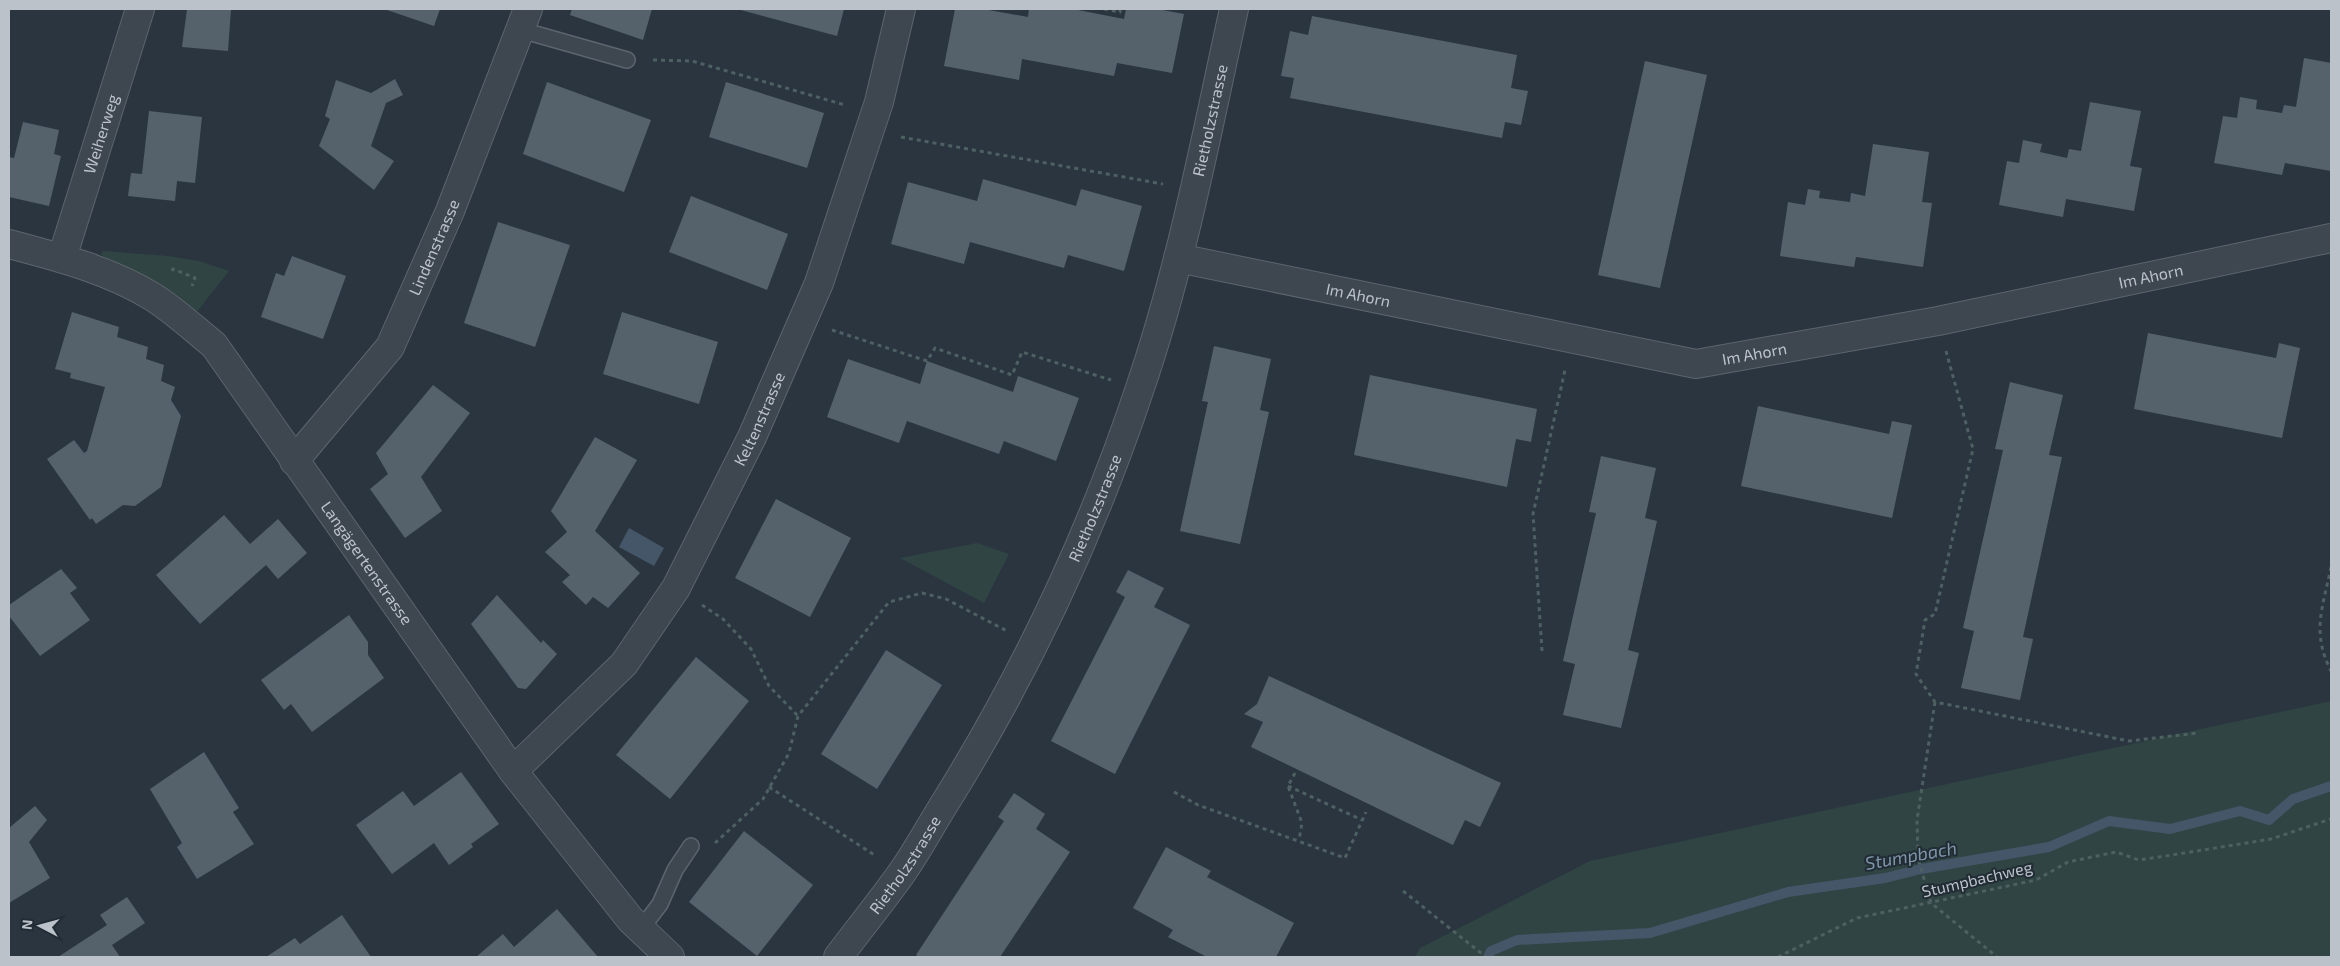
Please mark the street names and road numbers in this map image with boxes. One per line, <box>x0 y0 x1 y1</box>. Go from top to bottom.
street label: Rietholzstrasse <box>1188 62 1231 178</box>
street label: Weiherweg <box>79 92 122 176</box>
street label: Lindenstrasse <box>404 196 463 298</box>
street label: Im Ahorn <box>2117 260 2185 292</box>
street label: Im Ahorn <box>1324 279 1392 310</box>
street label: Im Ahorn <box>1720 338 1788 368</box>
street label: Keltenstrasse <box>729 369 788 468</box>
street label: Rietholzstrasse <box>1064 452 1125 564</box>
street label: Langägertenstrasse <box>318 497 417 628</box>
street label: Rietholzstrasse <box>865 812 944 917</box>
street label: Stumpbachweg <box>1920 857 2034 900</box>

